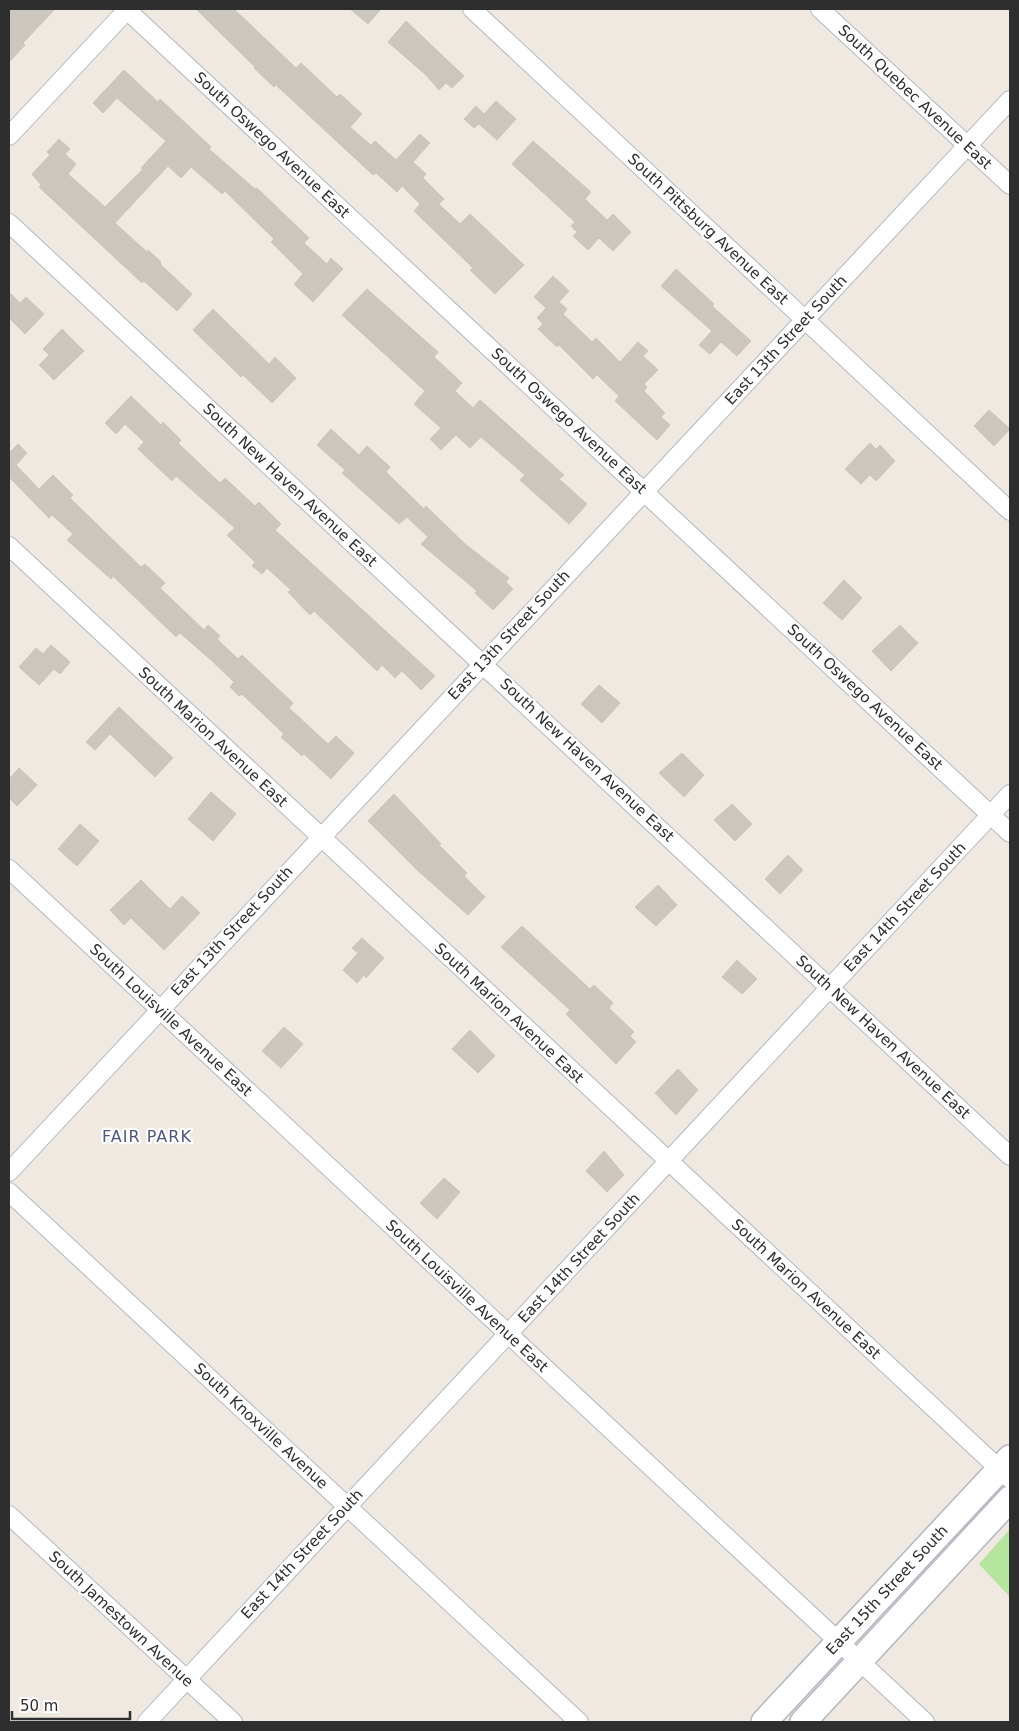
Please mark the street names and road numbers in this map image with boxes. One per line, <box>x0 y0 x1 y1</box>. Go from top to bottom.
street label: South Quebec Avenue East <box>834 21 996 173</box>
street label: South Oswego Avenue East <box>191 68 353 222</box>
street label: South Pittsburg Avenue East <box>624 150 792 308</box>
street label: East 13th Street South <box>721 272 851 408</box>
street label: South Oswego Avenue East <box>488 344 650 498</box>
street label: South New Haven Avenue East <box>199 399 381 571</box>
street label: East 13th Street South <box>444 567 574 703</box>
street label: South Oswego Avenue East <box>784 620 946 774</box>
street label: South Marion Avenue East <box>135 663 291 811</box>
street label: South New Haven Avenue East <box>496 674 678 846</box>
street label: East 14th Street South <box>840 839 970 975</box>
street label: East 13th Street South <box>167 863 297 999</box>
street label: South Marion Avenue East <box>431 939 587 1087</box>
street label: South Louisville Avenue East <box>86 940 256 1100</box>
street label: South New Haven Avenue East <box>792 951 974 1123</box>
street label: East 14th Street South <box>514 1190 644 1326</box>
street label: South Marion Avenue East <box>728 1215 884 1363</box>
street label: South Louisville Avenue East <box>382 1216 552 1376</box>
street label: South Knoxville Avenue <box>190 1359 332 1493</box>
street label: East 14th Street South <box>237 1486 367 1622</box>
street label: East 15th Street South <box>822 1522 952 1658</box>
street label: South Jamestown Avenue <box>45 1547 197 1691</box>

